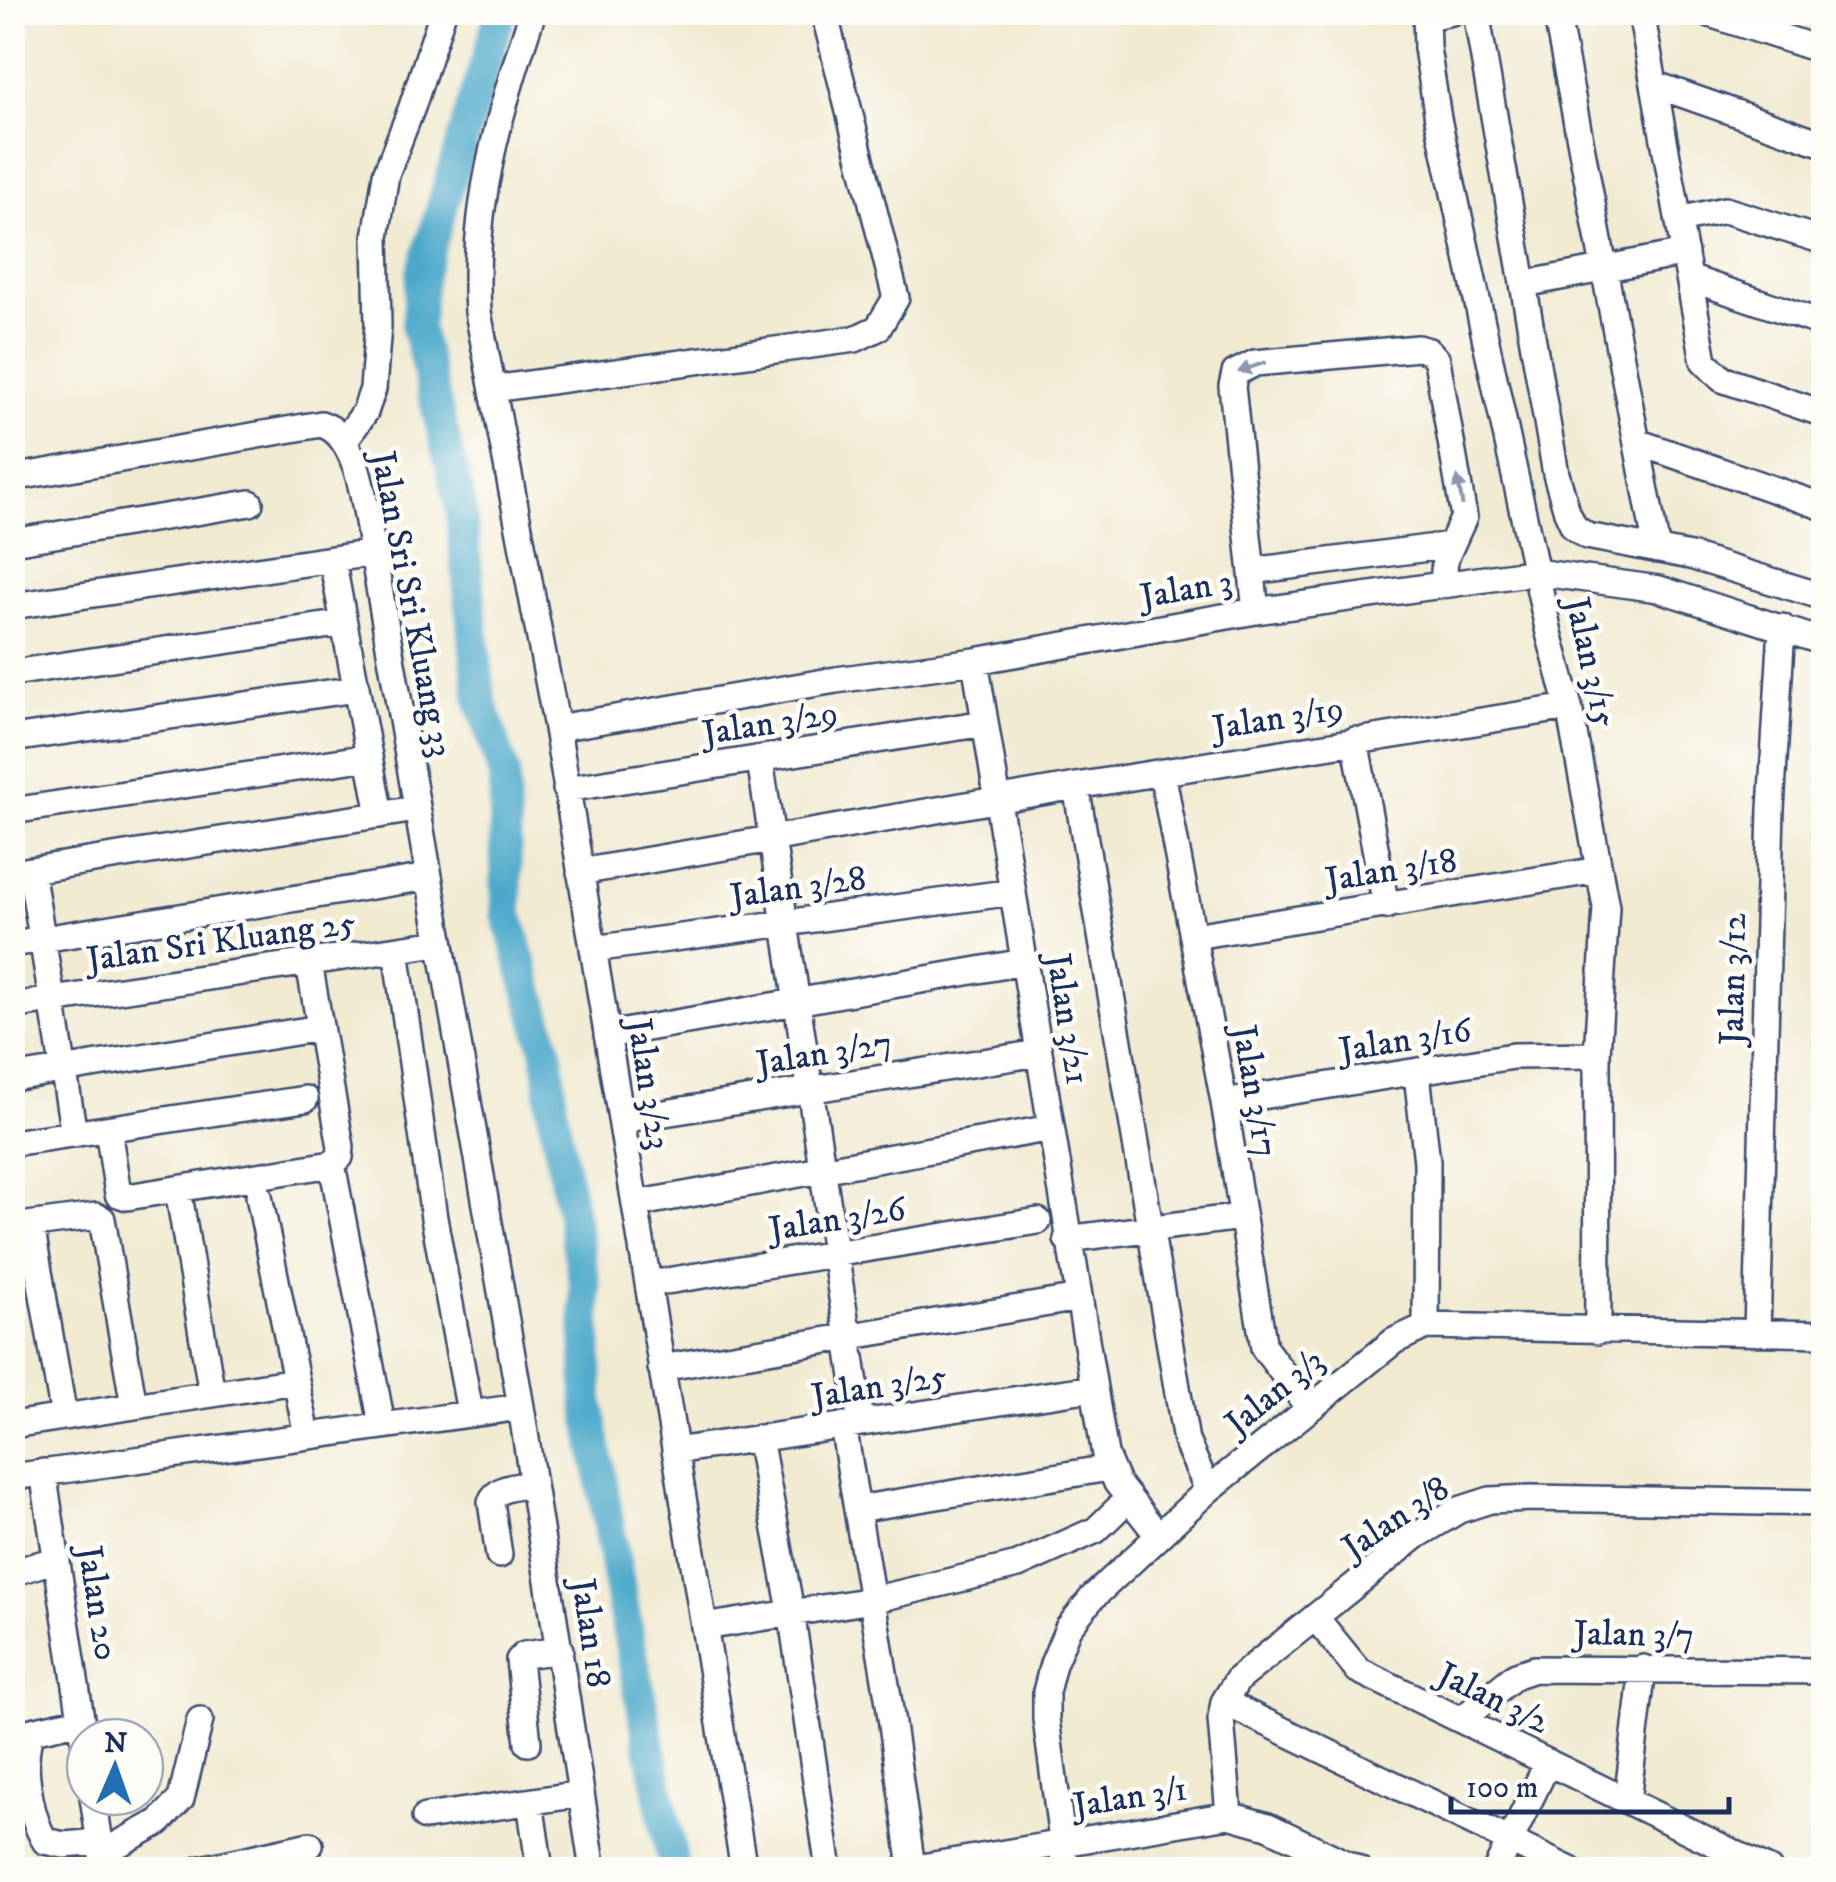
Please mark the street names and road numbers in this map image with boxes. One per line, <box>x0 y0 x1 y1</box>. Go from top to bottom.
street label: Jalan Sri Sri Kluang 33 <box>359 445 462 761</box>
street label: Jalan 3 <box>1134 560 1236 620</box>
street label: Jalan 3/15 <box>1553 590 1626 732</box>
street label: Jalan 3/19 <box>1207 687 1347 752</box>
street label: Jalan 3/29 <box>696 692 841 757</box>
street label: Jalan 3/18 <box>1320 839 1460 904</box>
street label: Jalan 3/28 <box>725 857 869 920</box>
street label: Jalan Sri Kluang 25 <box>81 901 359 983</box>
street label: Jalan 3/12 <box>1711 913 1757 1048</box>
street label: Jalan 3/21 <box>1035 948 1099 1088</box>
street label: Jalan 3/16 <box>1333 1009 1476 1074</box>
street label: Jalan 3/23 <box>615 1013 680 1153</box>
street label: Jalan 3/17 <box>1220 1019 1287 1161</box>
street label: Jalan 3/27 <box>750 1022 895 1087</box>
street label: Jalan 3/26 <box>763 1187 910 1253</box>
street label: Jalan 3/3 <box>1214 1339 1334 1448</box>
street label: Jalan 3/25 <box>806 1355 950 1420</box>
street label: Jalan 3/8 <box>1332 1467 1458 1572</box>
street label: Jalan 20 <box>66 1540 128 1664</box>
street label: Jalan 18 <box>559 1573 620 1691</box>
street label: Jalan 3/7 <box>1570 1612 1694 1658</box>
street label: Jalan 3/2 <box>1427 1652 1556 1745</box>
street label: Jalan 3/1 <box>1067 1767 1190 1829</box>

